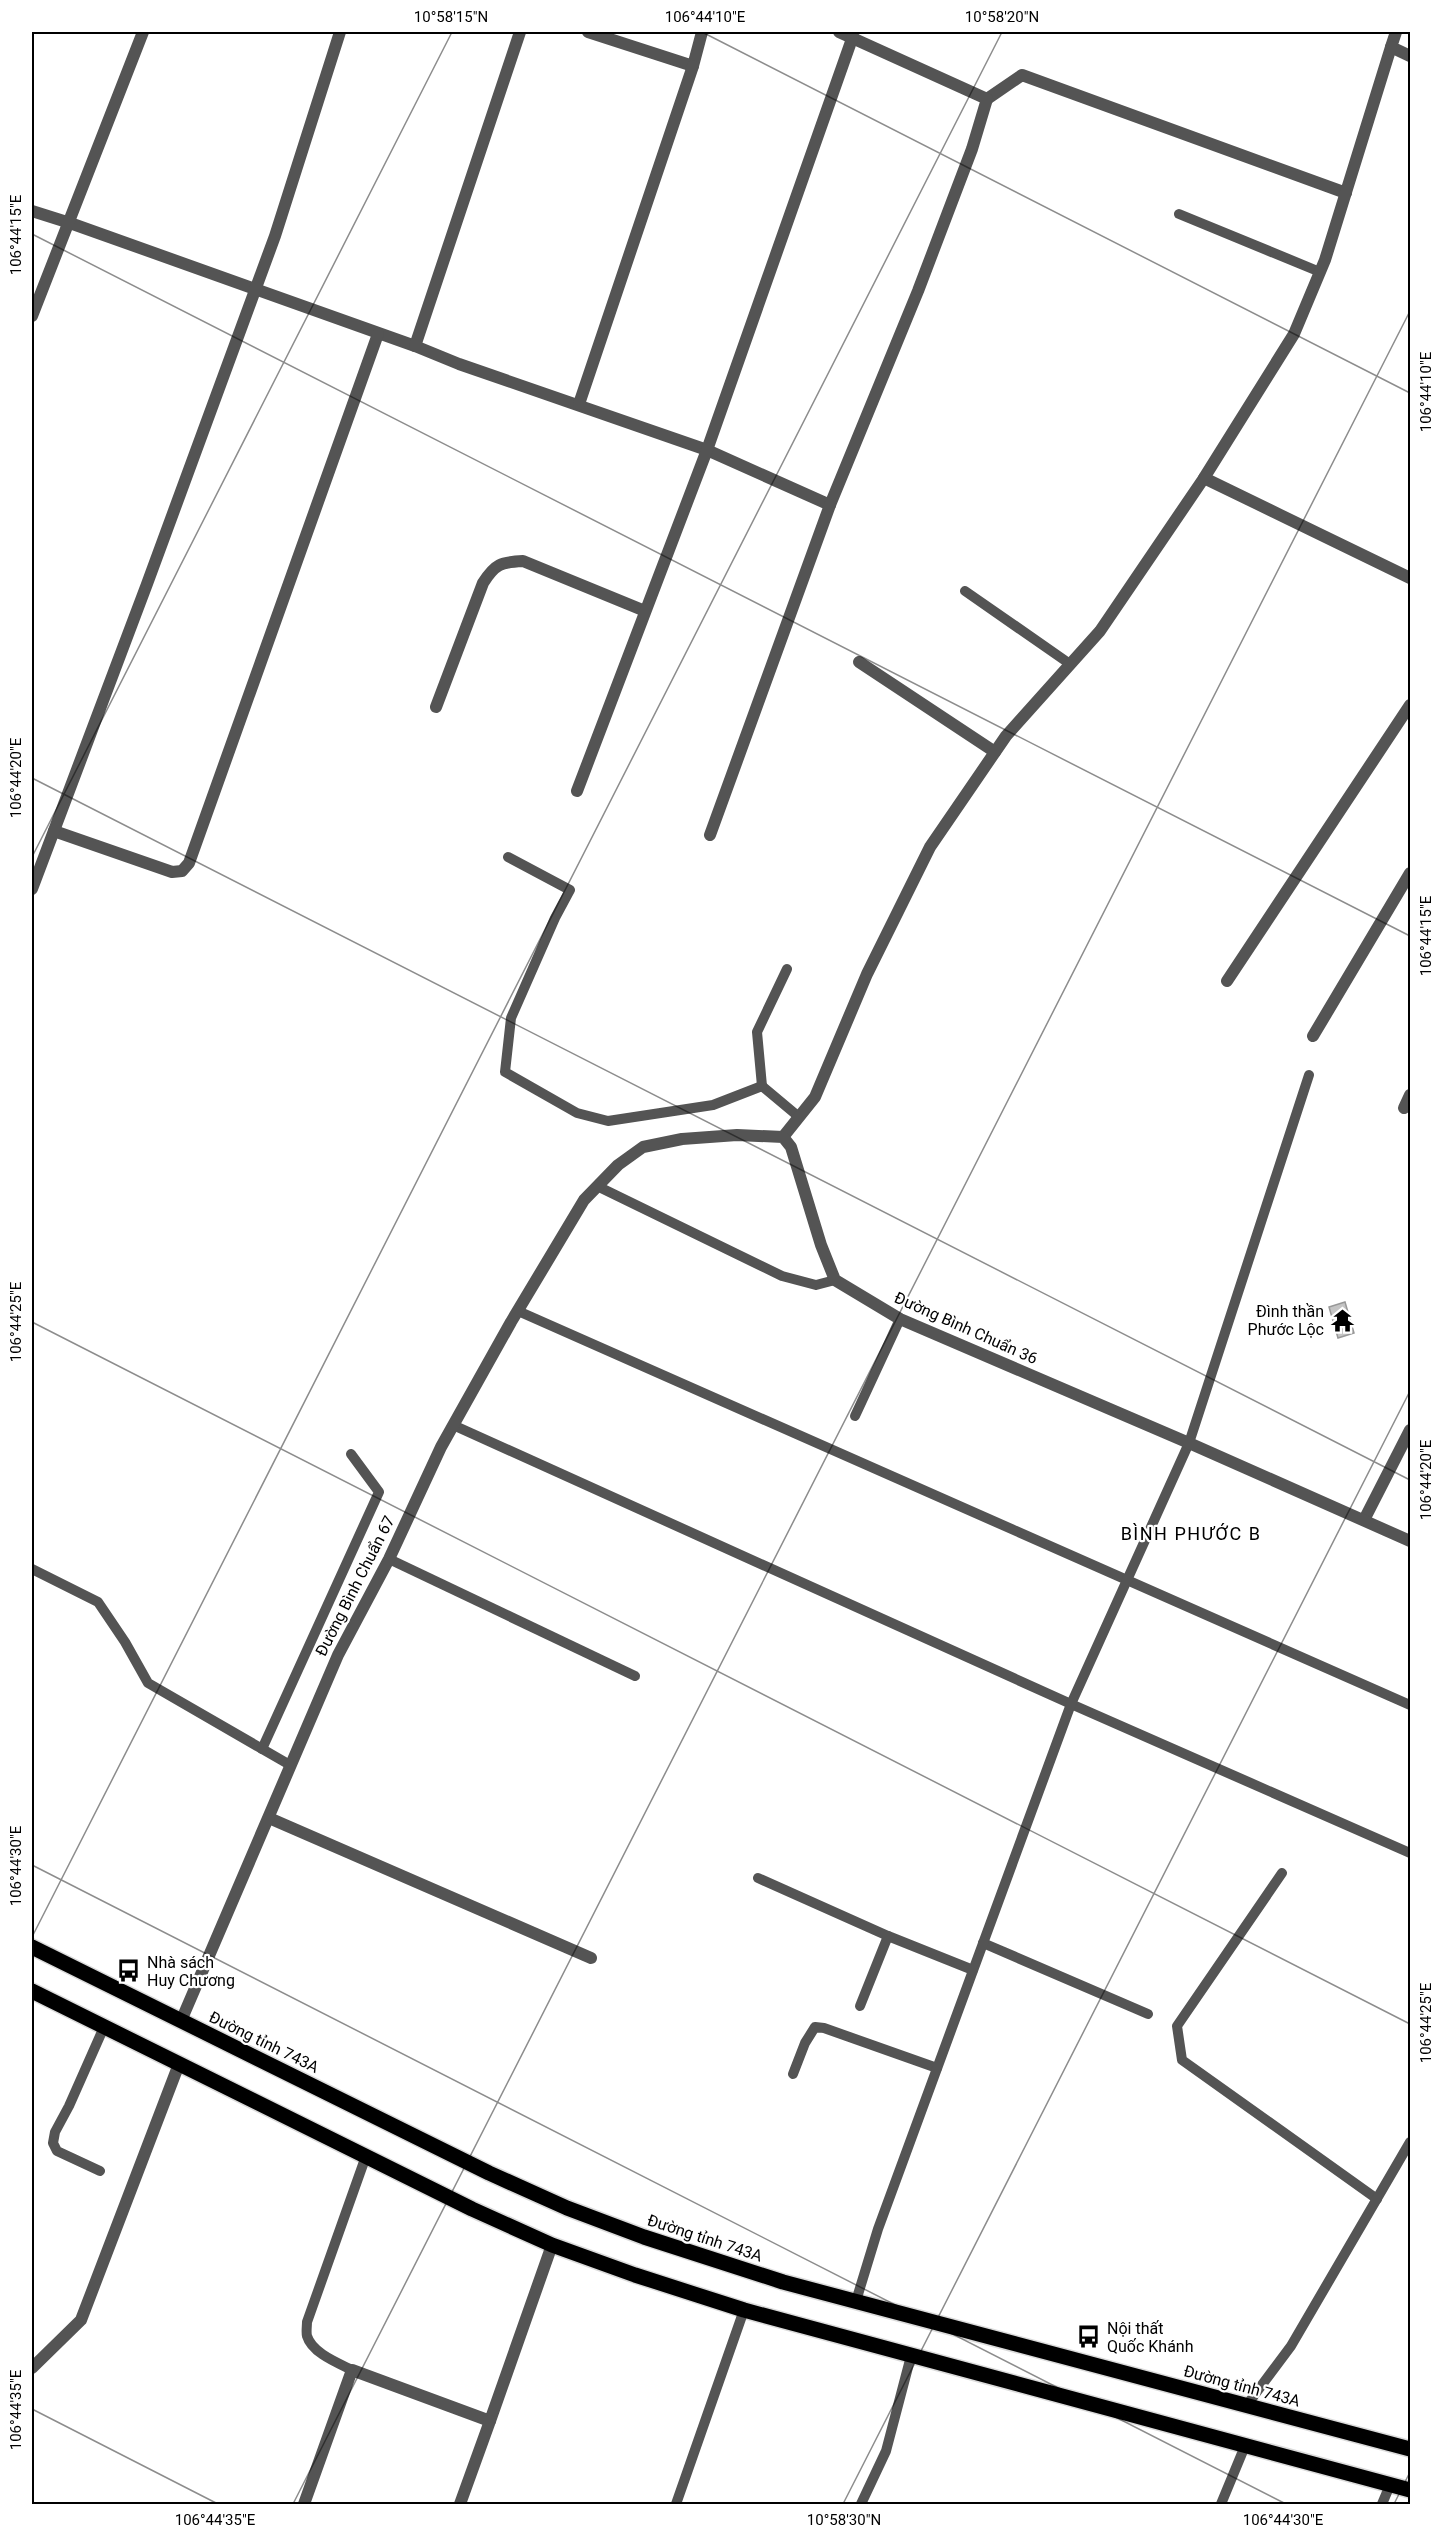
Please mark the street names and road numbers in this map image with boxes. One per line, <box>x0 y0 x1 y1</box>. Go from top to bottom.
street label: Đường Bình Chuẩn 36 <box>891 1288 1041 1368</box>
street label: Đường Bình Chuẩn 67 <box>311 1513 399 1659</box>
street label: Đường tỉnh 743A <box>206 2007 323 2077</box>
street label: Đường tỉnh 743A <box>645 2210 765 2266</box>
street label: Đường tỉnh 743A <box>1182 2361 1303 2411</box>

